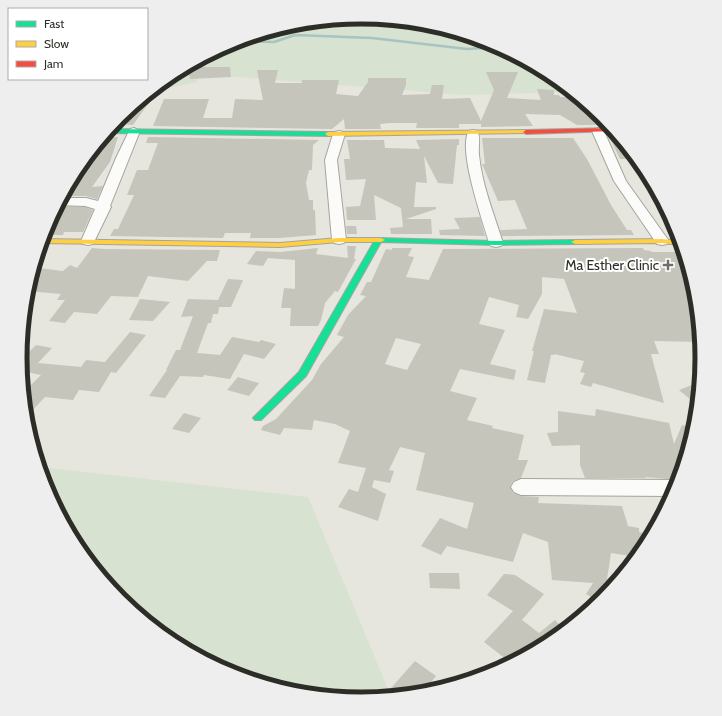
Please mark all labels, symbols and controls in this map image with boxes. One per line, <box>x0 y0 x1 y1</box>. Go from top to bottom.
legend <box>8 8 148 80</box>
text: Fast <box>44 16 64 31</box>
text: Slow <box>44 36 69 51</box>
text: Jam <box>43 56 63 71</box>
place label: Ma Esther Clinic <box>565 256 659 274</box>
marker: Ma Esther Clinic <box>662 259 674 271</box>

